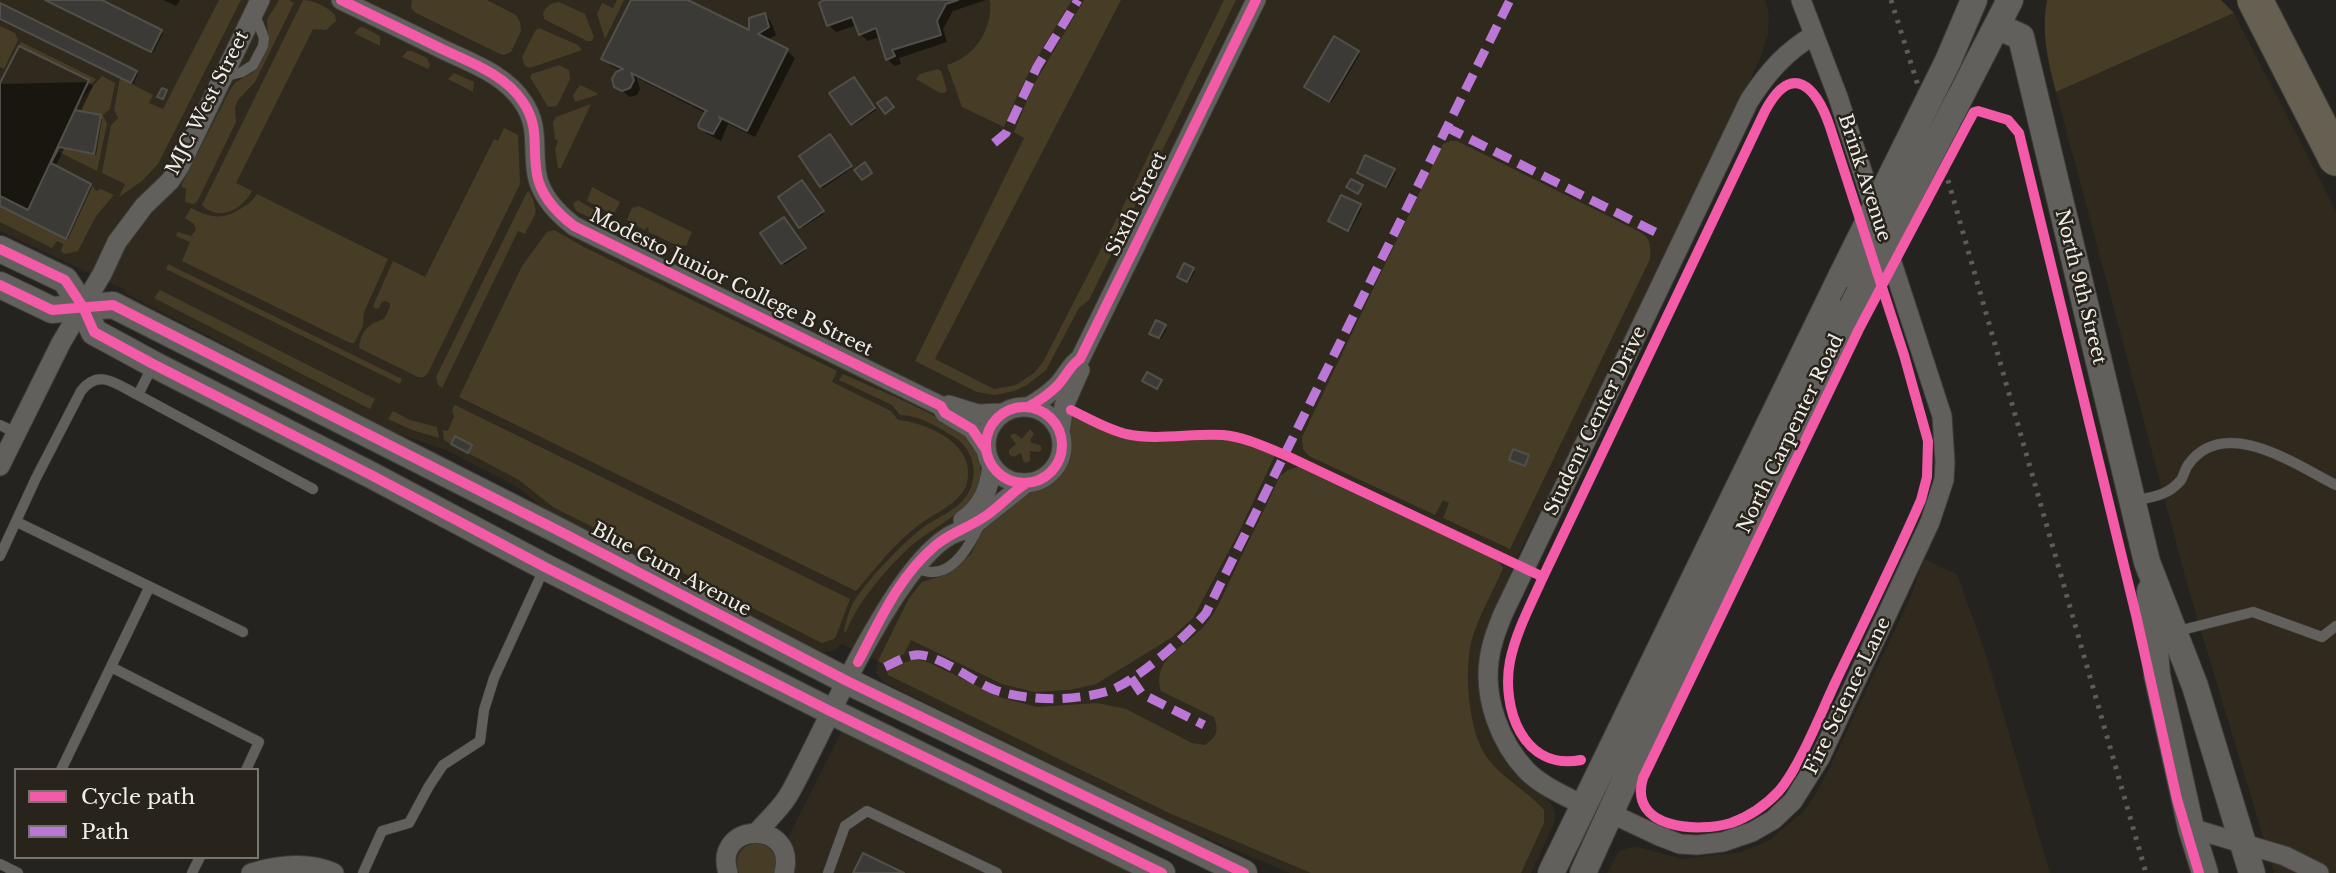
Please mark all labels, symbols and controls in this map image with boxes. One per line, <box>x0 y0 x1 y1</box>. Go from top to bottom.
street label: MJC West Street <box>162 27 254 179</box>
street label: Brink Avenue <box>1833 111 1895 245</box>
street label: Sixth Street <box>1102 148 1172 260</box>
street label: Modesto Junior College B Street <box>586 204 876 362</box>
street label: North 9th Street <box>2050 207 2110 367</box>
street label: Student Center Drive <box>1540 323 1652 519</box>
street label: North Carpenter Road <box>1733 331 1849 537</box>
street label: Blue Gum Avenue <box>587 518 755 622</box>
street label: Fire Science Lane <box>1800 614 1896 778</box>
legend <box>14 768 259 859</box>
text: Cycle path <box>81 784 195 810</box>
text: Path <box>81 819 129 845</box>

